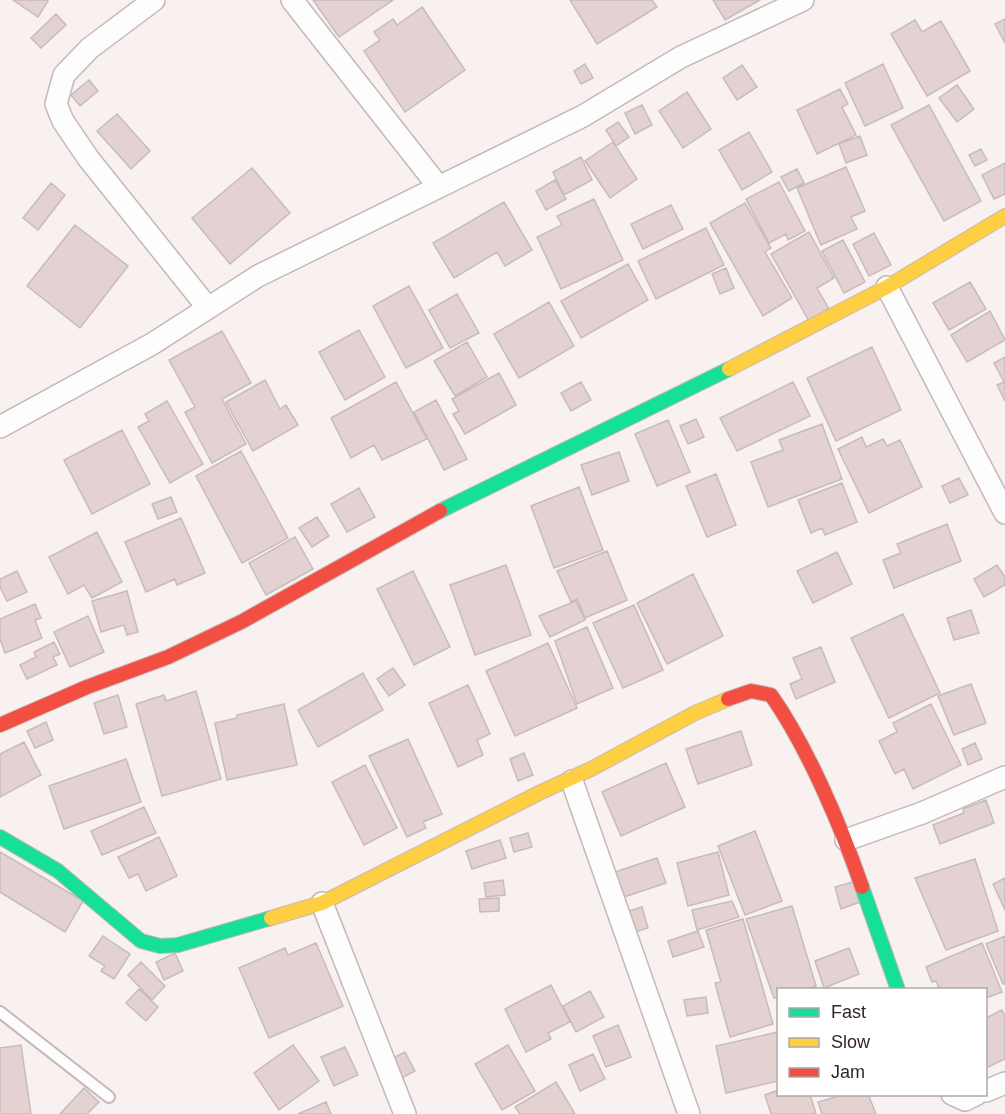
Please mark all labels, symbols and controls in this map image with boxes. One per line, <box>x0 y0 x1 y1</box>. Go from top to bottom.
legend <box>777 988 987 1096</box>
text: Fast <box>831 1002 866 1022</box>
text: Slow <box>831 1032 871 1052</box>
text: Jam <box>831 1062 865 1082</box>

